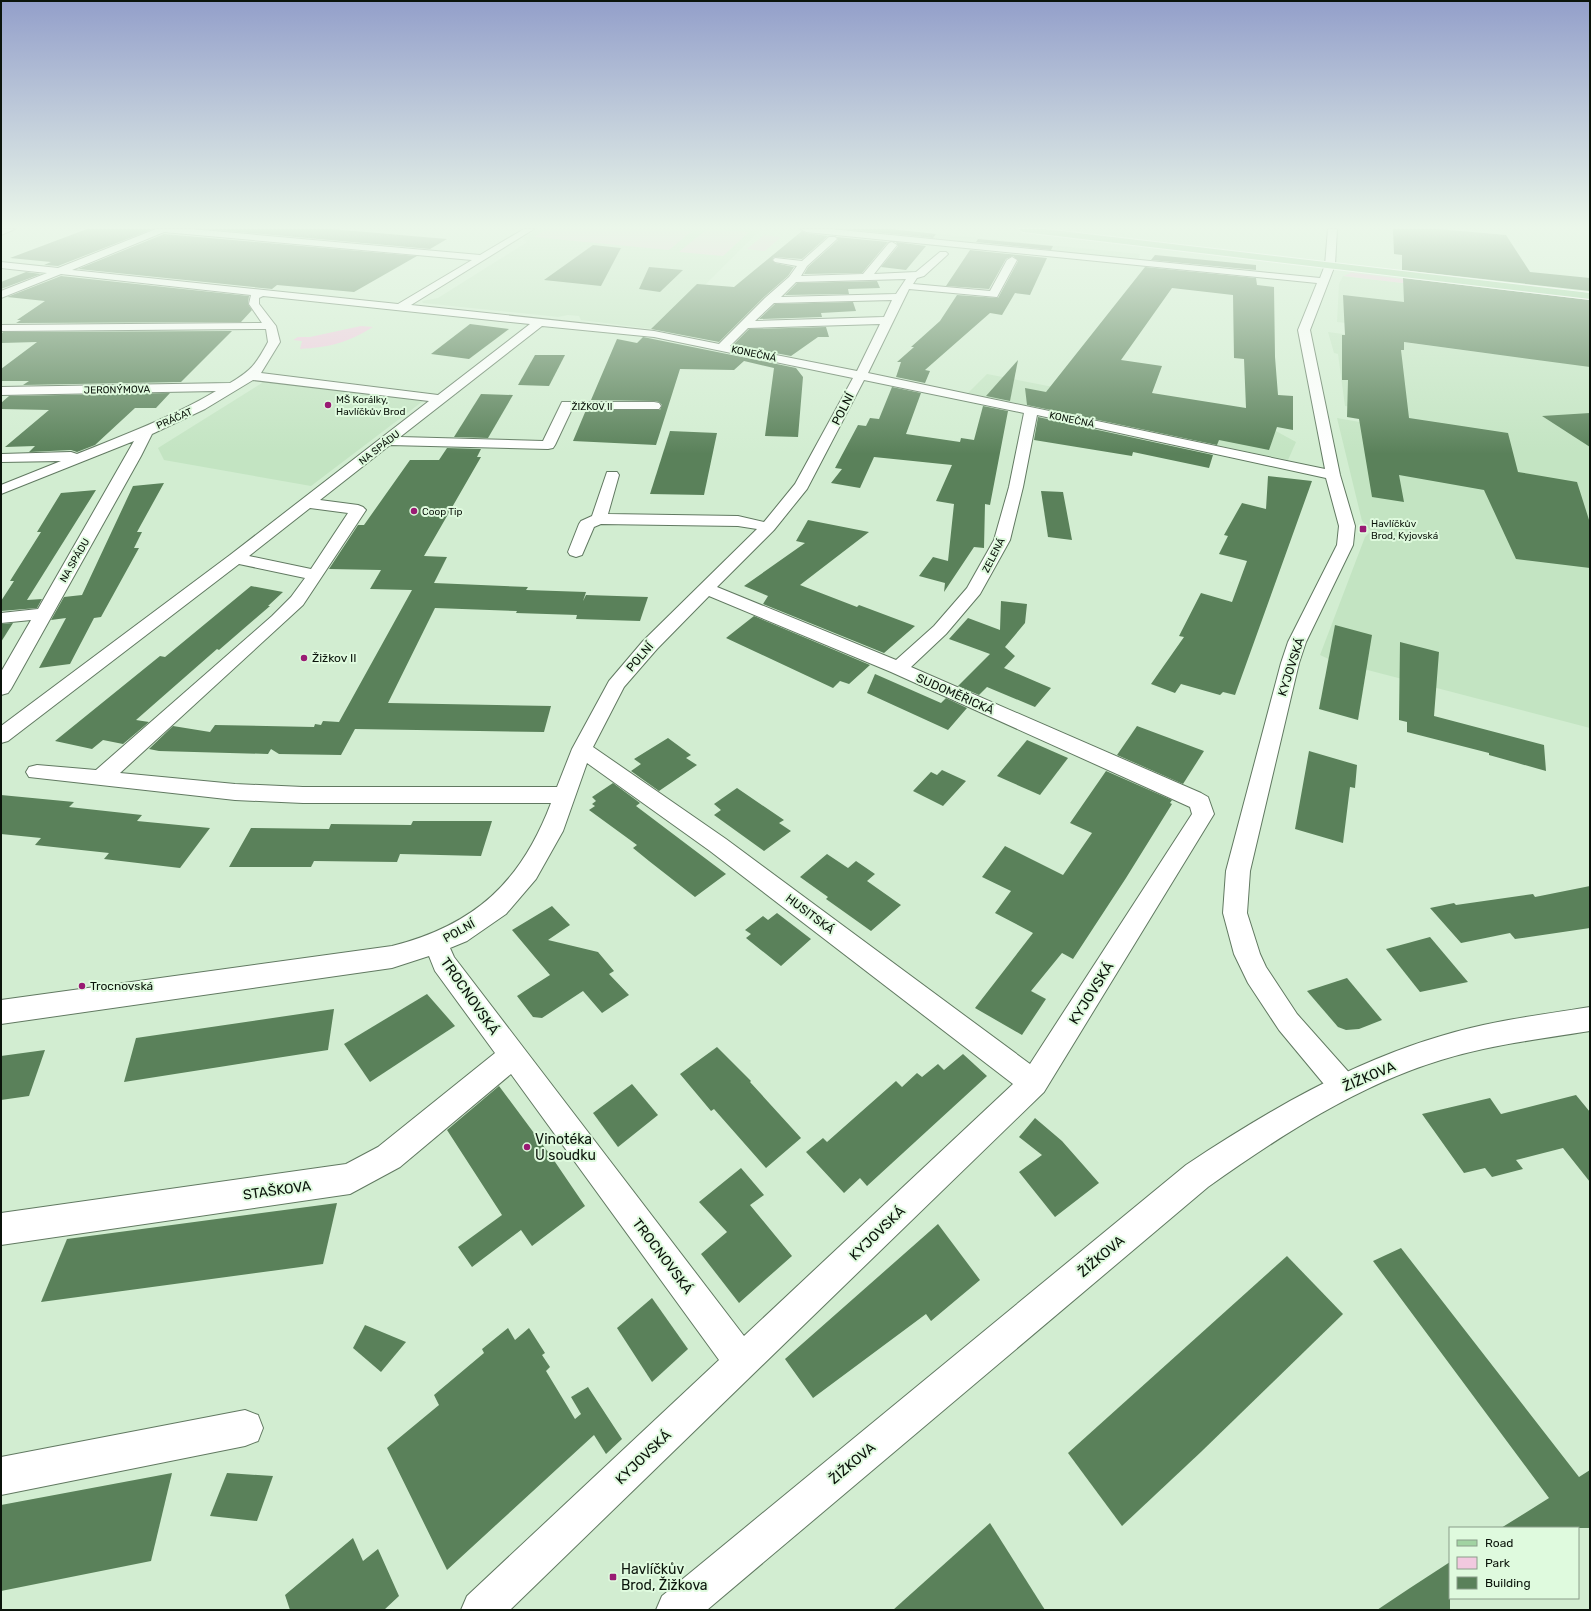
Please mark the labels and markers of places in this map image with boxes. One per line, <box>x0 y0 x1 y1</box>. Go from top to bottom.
place label: MŠ Korálky, Havlíčkův Brod <box>336 394 405 418</box>
marker: MŠ Korálky, Havlíčkův Brod <box>323 400 333 410</box>
marker: Coop Tip <box>409 506 419 516</box>
place label: Coop Tip <box>422 506 462 518</box>
place label: Havlíčkův Brod, Kyjovská <box>1371 518 1438 542</box>
marker: Havlíčkův Brod, Kyjovská <box>1358 524 1368 534</box>
place label: Žižkov II <box>312 651 357 665</box>
marker: Žižkov II <box>299 653 309 663</box>
place label: Trocnovská <box>90 979 153 993</box>
marker: Trocnovská <box>77 981 87 991</box>
place label: Vinotéka U soudku <box>535 1131 596 1164</box>
marker: Vinotéka U soudku <box>522 1142 532 1152</box>
place label: Havlíčkův Brod, Žižkova <box>621 1561 708 1594</box>
marker: Havlíčkův Brod, Žižkova <box>608 1572 618 1582</box>

